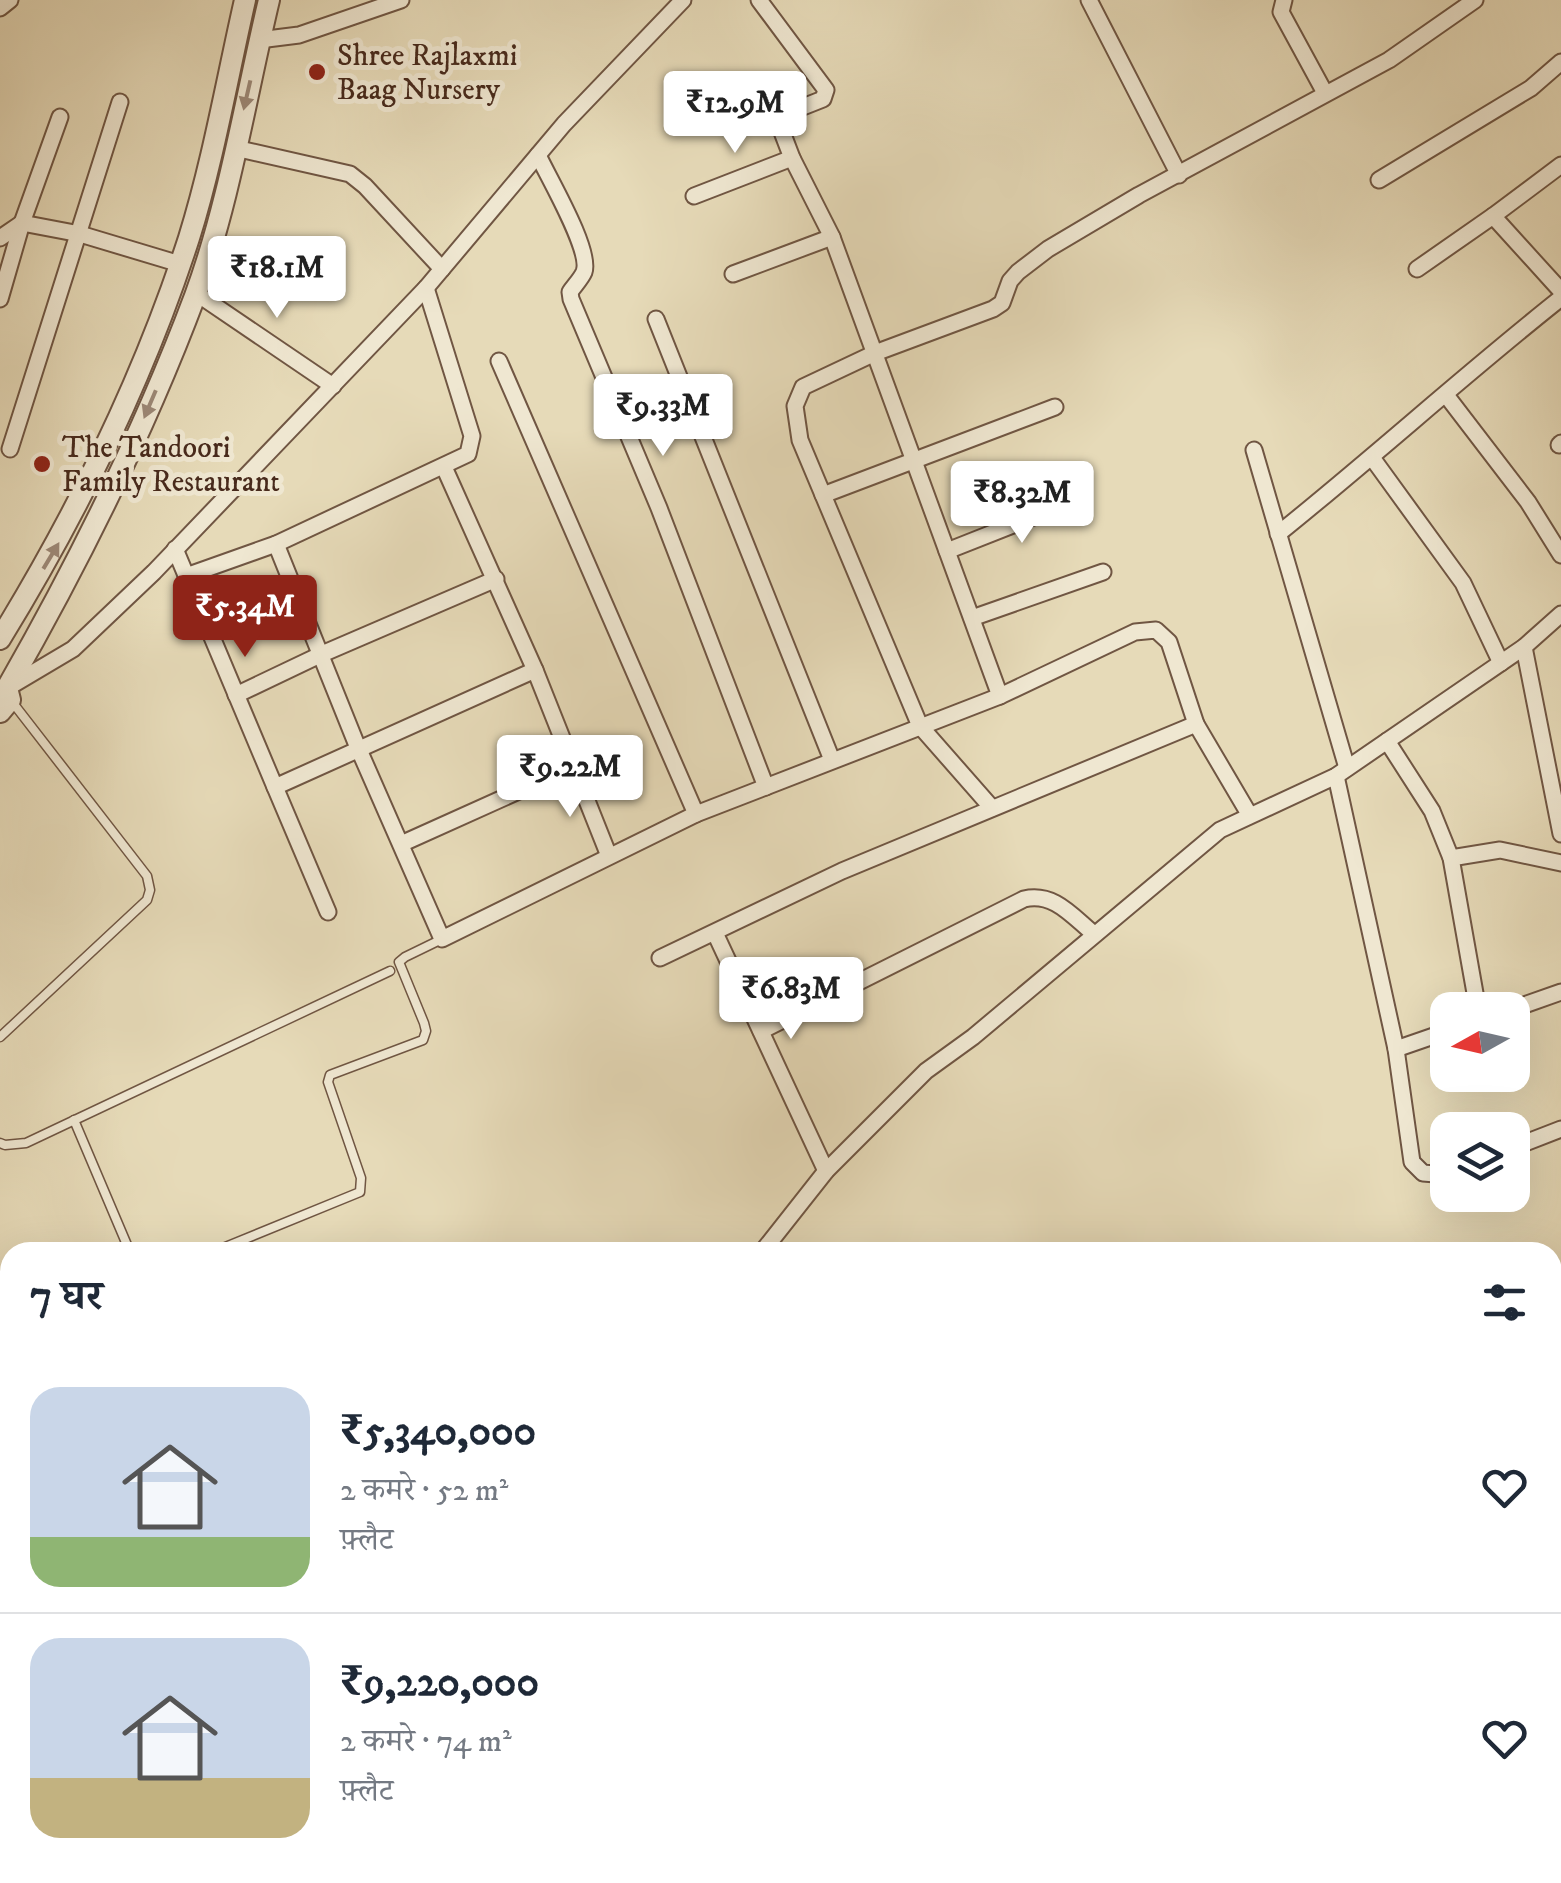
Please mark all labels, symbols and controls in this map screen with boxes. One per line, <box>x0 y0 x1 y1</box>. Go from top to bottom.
place label: Shree Rajlaxmi Baag Nursery <box>337 38 518 109</box>
marker: Shree Rajlaxmi Baag Nursery <box>306 61 328 83</box>
pin: ₹12.9M <box>654 71 816 156</box>
one-way arrow <box>239 80 254 111</box>
text: ₹12.9M <box>686 83 784 123</box>
pin: ₹18.1M <box>196 236 358 321</box>
text: ₹18.1M <box>230 248 324 288</box>
pin: ₹9.33M <box>582 374 744 459</box>
text: ₹9.33M <box>616 386 710 426</box>
one-way arrow <box>141 389 157 419</box>
place label: The Tandoori Family Restaurant <box>62 430 280 501</box>
marker: The Tandoori Family Restaurant <box>31 453 53 475</box>
pin: ₹8.32M <box>941 461 1103 546</box>
text: ₹8.32M <box>973 473 1071 513</box>
one-way arrow <box>42 542 59 570</box>
pin: ₹5.34M <box>164 575 326 660</box>
text: ₹5.34M <box>195 587 295 627</box>
pin: ₹9.22M <box>489 735 651 820</box>
text: ₹9.22M <box>519 747 621 787</box>
pin: ₹6.83M <box>710 957 872 1042</box>
text: ₹6.83M <box>741 969 841 1009</box>
north arrow <box>1430 992 1530 1092</box>
map controls <box>1430 992 1530 1212</box>
button: layers <box>1430 1112 1530 1212</box>
text: 7 घर <box>30 1271 103 1323</box>
icon: filters <box>1477 1275 1532 1330</box>
text: ₹5,340,000 <box>340 1406 536 1458</box>
icon: home <box>110 1427 230 1547</box>
icon: heart <box>1477 1460 1532 1515</box>
text: 2 कमरे · 52 m² <box>340 1471 508 1511</box>
text: फ़्लैट <box>340 1521 393 1561</box>
text: ₹9,220,000 <box>340 1657 539 1709</box>
icon: home <box>110 1678 230 1798</box>
icon: heart <box>1477 1711 1532 1766</box>
text: 2 कमरे · 74 m² <box>340 1722 512 1762</box>
text: फ़्लैट <box>340 1772 393 1812</box>

